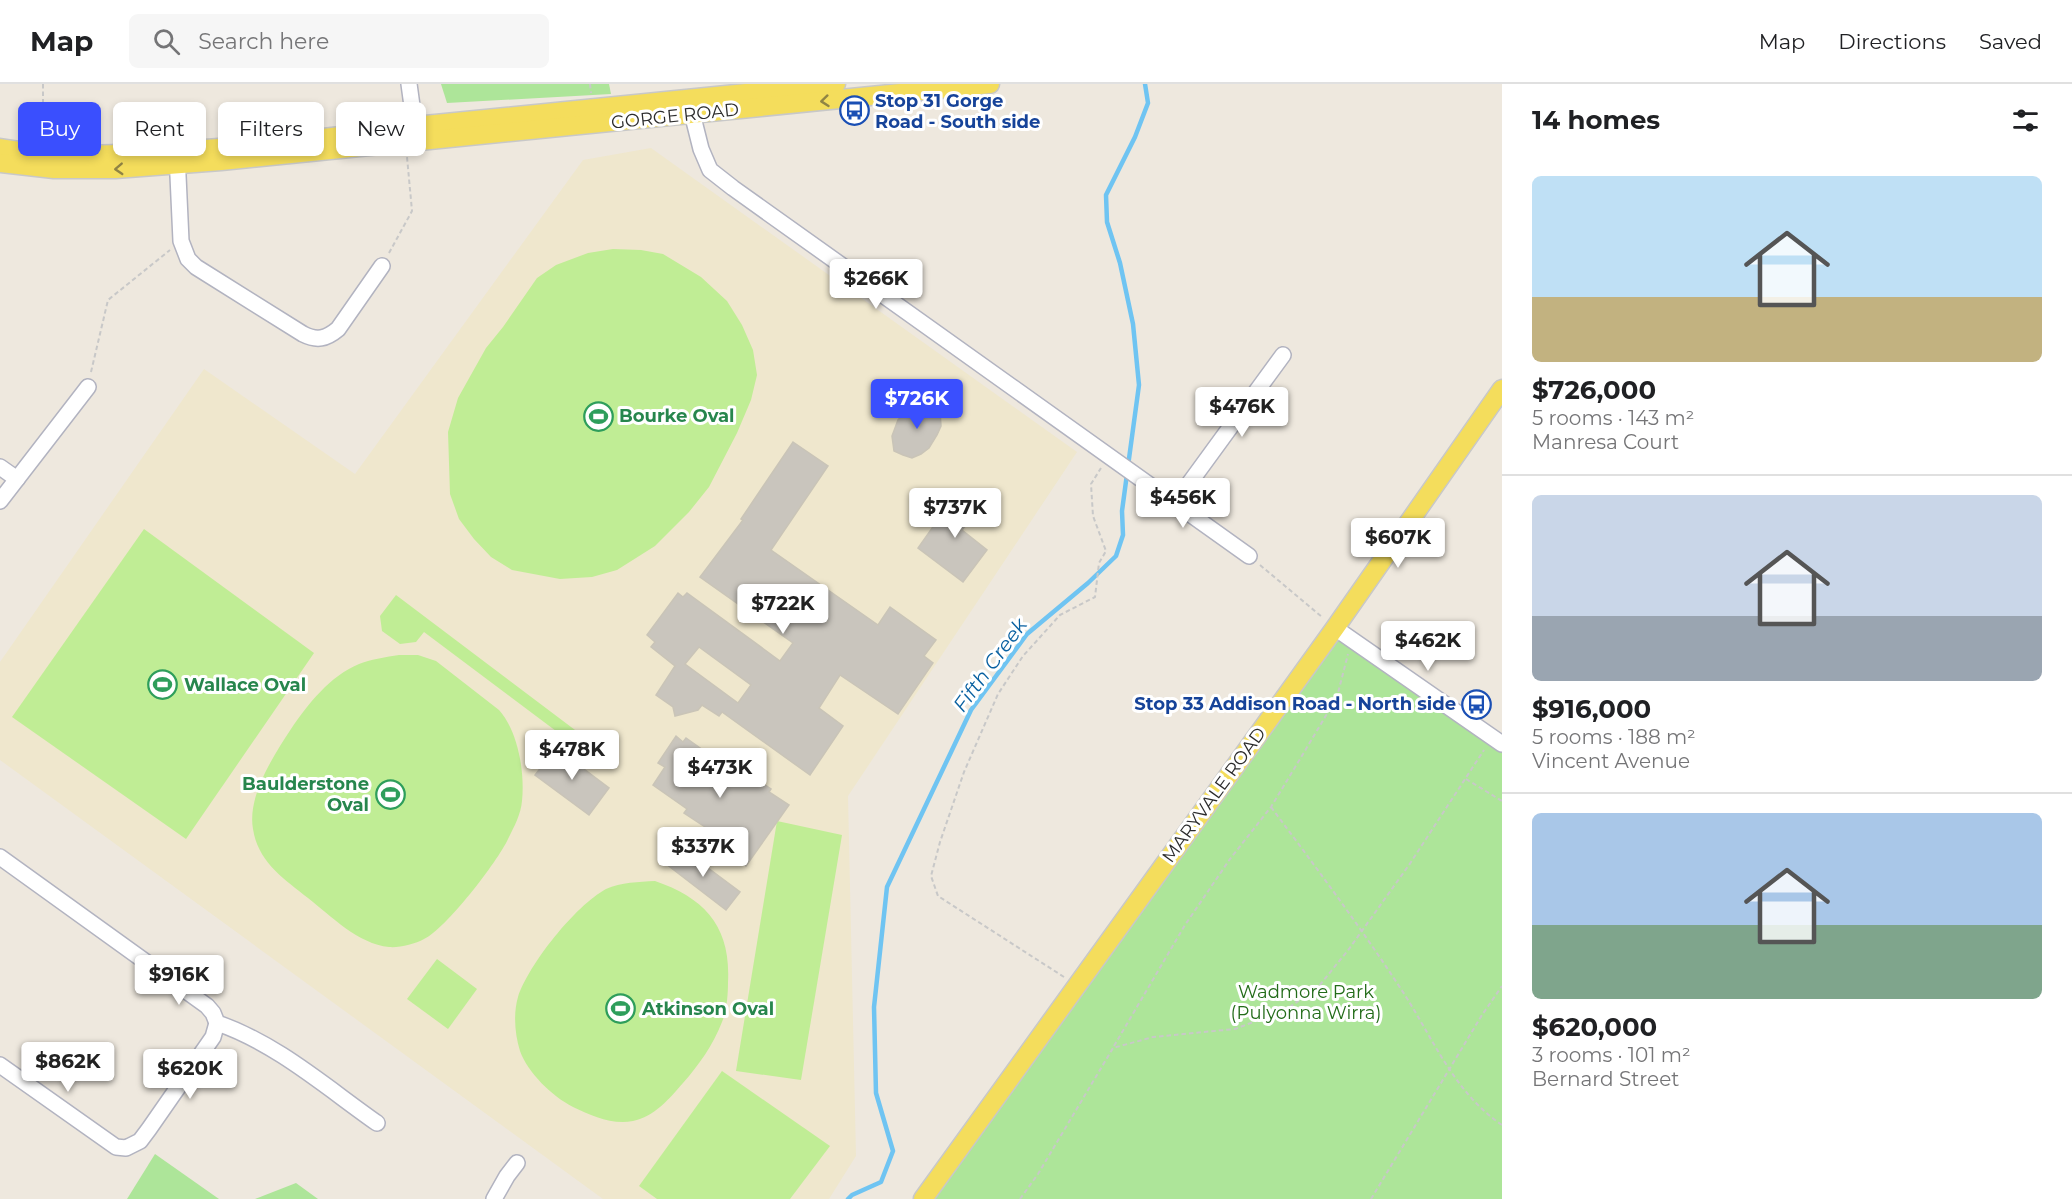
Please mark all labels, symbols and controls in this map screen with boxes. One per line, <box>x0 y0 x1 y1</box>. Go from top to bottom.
search box <box>129 14 549 68</box>
text: Map <box>30 24 93 58</box>
icon: search <box>150 25 183 58</box>
text: Search here <box>198 28 329 55</box>
text: Map <box>1759 29 1805 54</box>
text: Directions <box>1838 29 1946 54</box>
text: Saved <box>1979 29 2042 54</box>
place label: Stop 31 Gorge Road - South side <box>875 90 1040 133</box>
one-way arrow <box>820 94 829 107</box>
bus stop icon: Stop 31 Gorge Road - South side <box>838 95 870 127</box>
street label: GORGE ROAD <box>610 98 740 134</box>
chip: Buy <box>18 102 101 156</box>
chip: Rent <box>113 102 206 156</box>
chip: Filters <box>218 102 324 156</box>
chip: New <box>336 102 426 156</box>
text: 14 homes <box>1532 104 1660 136</box>
icon: filters <box>2009 104 2042 137</box>
one-way arrow <box>115 162 124 175</box>
icon: home <box>1733 215 1841 323</box>
pin: $266K <box>834 259 918 310</box>
text: $266K <box>844 266 908 290</box>
text: $726,000 <box>1532 374 1656 406</box>
pin: $726K <box>875 379 959 430</box>
text: $726K <box>885 386 949 410</box>
pin: $476K <box>1200 387 1284 438</box>
text: $476K <box>1209 394 1275 418</box>
sports icon: Bourke Oval <box>582 400 614 432</box>
place label: Bourke Oval <box>619 405 735 427</box>
text: 5 rooms · 143 m² <box>1532 406 1694 430</box>
text: Manresa Court <box>1532 430 1679 454</box>
pin: $456K <box>1141 478 1225 529</box>
text: $456K <box>1150 485 1216 509</box>
pin: $737K <box>913 488 997 539</box>
text: $737K <box>923 495 987 519</box>
pin: $607K <box>1356 518 1440 569</box>
text: $607K <box>1365 525 1431 549</box>
icon: home <box>1733 534 1841 642</box>
pin: $722K <box>741 584 825 635</box>
text: $722K <box>751 591 815 615</box>
water label: Fifth Creek <box>948 613 1033 717</box>
pin: $462K <box>1386 621 1470 672</box>
text: $462K <box>1395 628 1461 652</box>
sports icon: Wallace Oval <box>147 669 179 701</box>
place label: Wallace Oval <box>184 674 306 696</box>
bus stop icon: Stop 33 Addison Road - North side <box>1461 688 1493 720</box>
place label: Stop 33 Addison Road - North side <box>1134 693 1456 715</box>
text: $916,000 <box>1532 693 1651 725</box>
street label: MARYVALE ROAD <box>1157 723 1271 867</box>
text: 5 rooms · 188 m² <box>1532 725 1696 749</box>
pin: $478K <box>530 730 614 781</box>
text: $478K <box>539 737 605 761</box>
pin: $473K <box>678 748 762 799</box>
text: Vincent Avenue <box>1532 749 1690 773</box>
text: $473K <box>688 755 752 779</box>
place label: Baulderstone Oval <box>242 773 369 816</box>
sports icon: Baulderstone Oval <box>374 778 406 810</box>
pin: $337K <box>661 827 745 878</box>
text: $337K <box>671 834 735 858</box>
icon: home <box>1733 852 1841 960</box>
pin: $916K <box>137 955 221 1006</box>
text: $916K <box>149 962 209 986</box>
park label: Wadmore Park (Pulyonna Wirra) <box>1231 981 1381 1024</box>
sports icon: Atkinson Oval <box>605 993 637 1025</box>
place label: Atkinson Oval <box>641 998 774 1020</box>
text: $620,000 <box>1532 1011 1657 1043</box>
pin: $862K <box>26 1042 110 1093</box>
text: 3 rooms · 101 m² <box>1532 1043 1691 1067</box>
text: $862K <box>35 1049 101 1073</box>
pin: $620K <box>148 1049 232 1100</box>
text: $620K <box>157 1056 223 1080</box>
text: Bernard Street <box>1532 1067 1679 1091</box>

